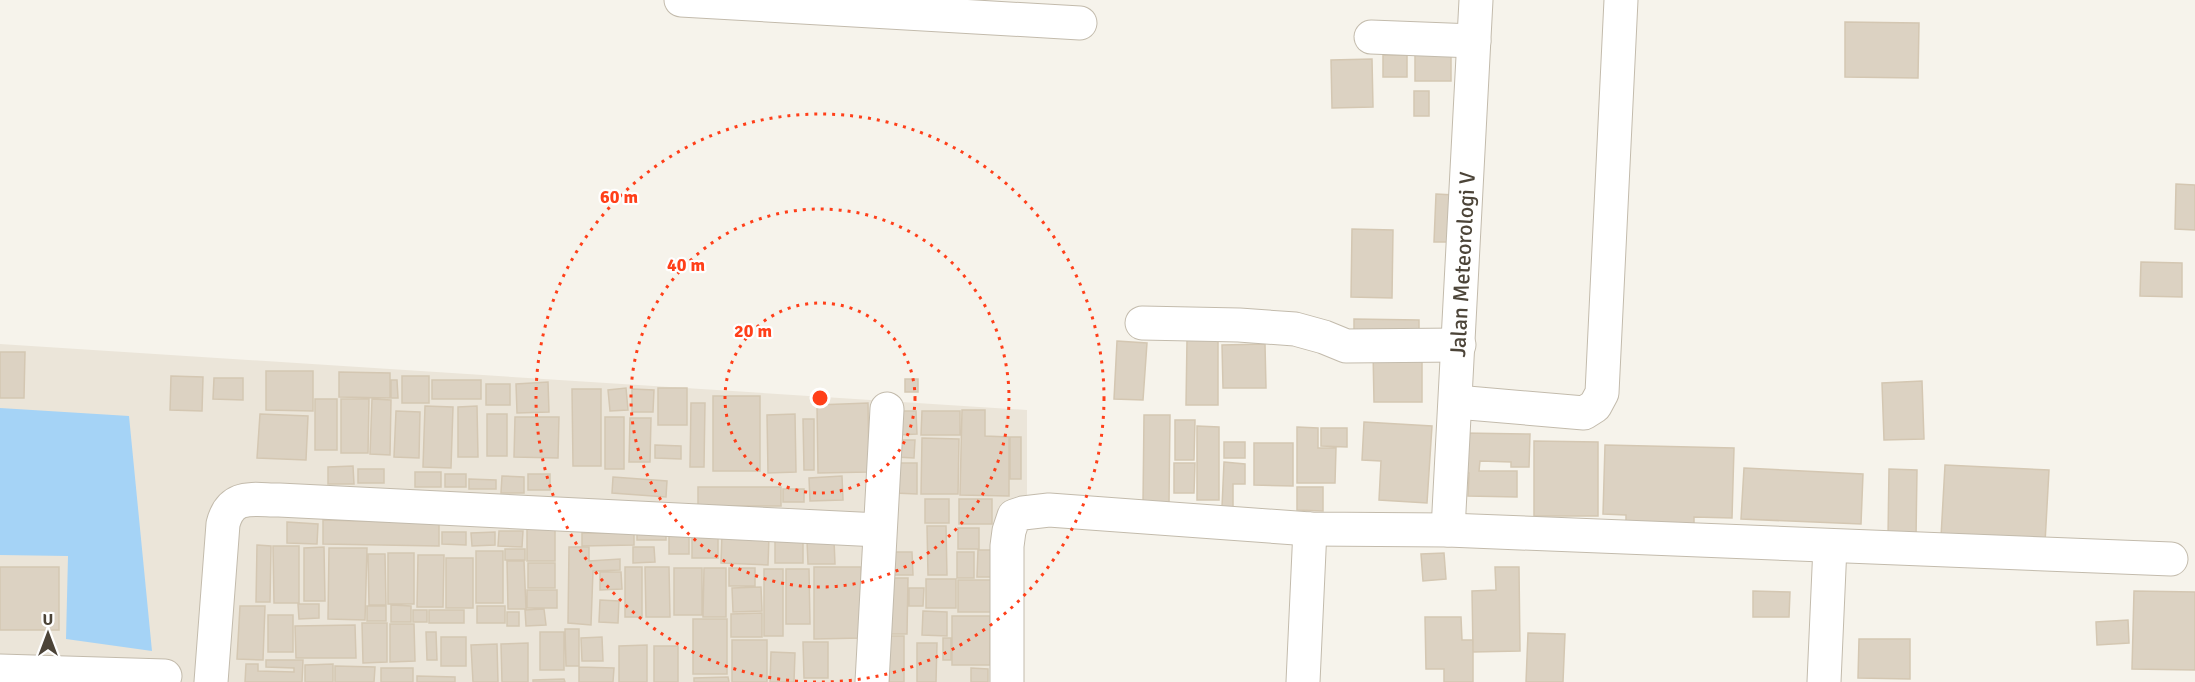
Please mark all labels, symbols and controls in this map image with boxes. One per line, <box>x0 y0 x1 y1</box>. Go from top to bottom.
street label: Jalan Meteorologi V <box>1444 171 1481 358</box>
text: 60 m <box>600 186 638 208</box>
text: 40 m <box>667 254 705 276</box>
text: 20 m <box>734 320 772 342</box>
centre of rings <box>810 388 830 408</box>
north arrow <box>18 604 78 664</box>
text: U <box>43 610 53 630</box>

